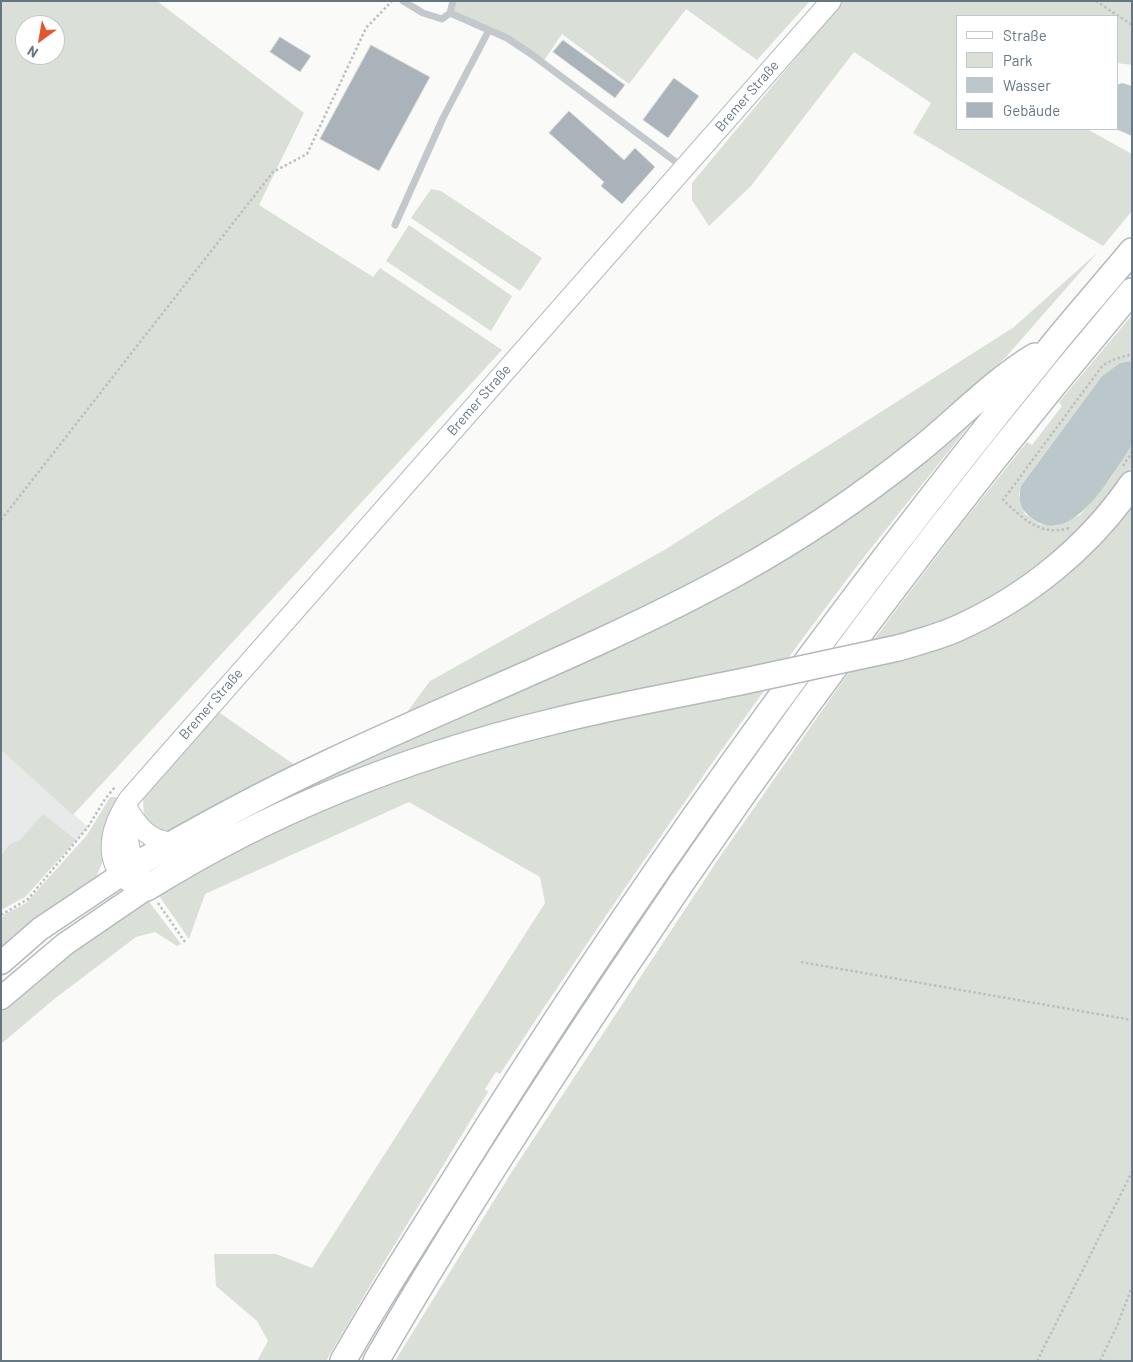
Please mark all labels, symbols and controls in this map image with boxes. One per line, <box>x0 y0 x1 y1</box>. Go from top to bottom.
north arrow <box>15 15 65 65</box>
legend <box>956 15 1118 130</box>
text: Straße <box>1003 26 1047 44</box>
text: N <box>24 43 41 62</box>
text: Park <box>1003 51 1032 69</box>
street label: Bremer Straße <box>712 57 782 135</box>
text: Wasser <box>1003 76 1051 94</box>
text: Gebäude <box>1003 101 1060 119</box>
street label: Bremer Straße <box>444 361 514 439</box>
street label: Bremer Straße <box>176 665 246 743</box>

